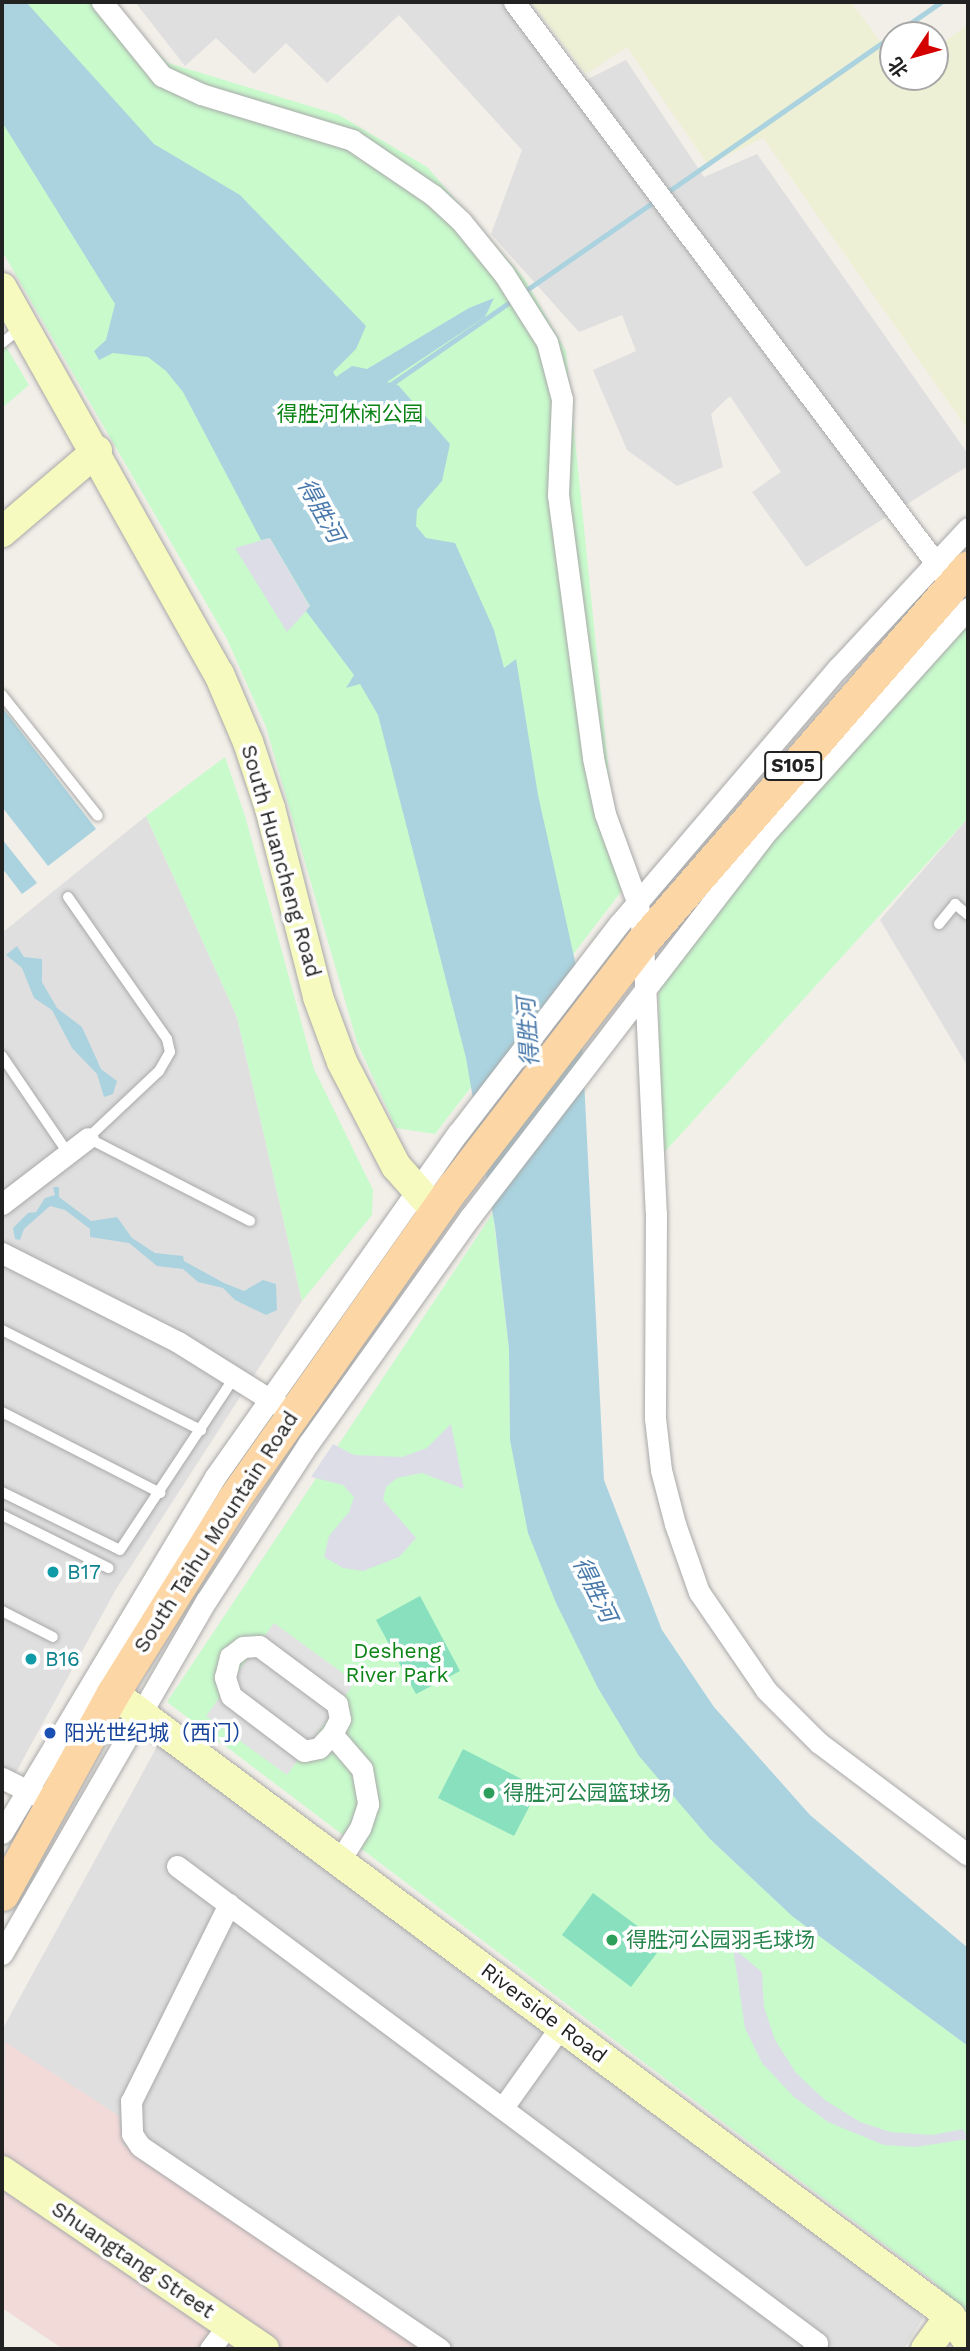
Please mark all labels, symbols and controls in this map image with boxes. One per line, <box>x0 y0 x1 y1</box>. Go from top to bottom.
north arrow <box>879 21 949 91</box>
text: 北 <box>883 53 913 82</box>
park label: 得胜河休闲公园 <box>277 401 423 427</box>
water label: 得胜河 <box>291 474 349 548</box>
street label: South Huancheng Road <box>236 742 326 980</box>
road number: S105 <box>763 750 823 782</box>
water label: 得胜河 <box>513 997 545 1067</box>
street label: South Taihu Mountain Road <box>128 1406 304 1658</box>
water label: 得胜河 <box>566 1553 622 1627</box>
place label: B17 <box>67 1559 101 1585</box>
marker: B17 <box>45 1564 61 1580</box>
park label: Desheng River Park <box>345 1638 449 1688</box>
place label: B16 <box>45 1646 80 1672</box>
marker: B16 <box>23 1651 39 1667</box>
place label: 阳光世纪城（西门） <box>64 1720 253 1746</box>
marker: 阳光世纪城（西门） <box>42 1725 58 1741</box>
place label: 得胜河公园篮球场 <box>503 1780 671 1806</box>
marker: 得胜河公园篮球场 <box>481 1785 497 1801</box>
place label: 得胜河公园羽毛球场 <box>626 1927 815 1953</box>
marker: 得胜河公园羽毛球场 <box>604 1932 620 1948</box>
street label: Riverside Road <box>476 1958 612 2068</box>
street label: Shuangtang Street <box>47 2196 219 2324</box>

